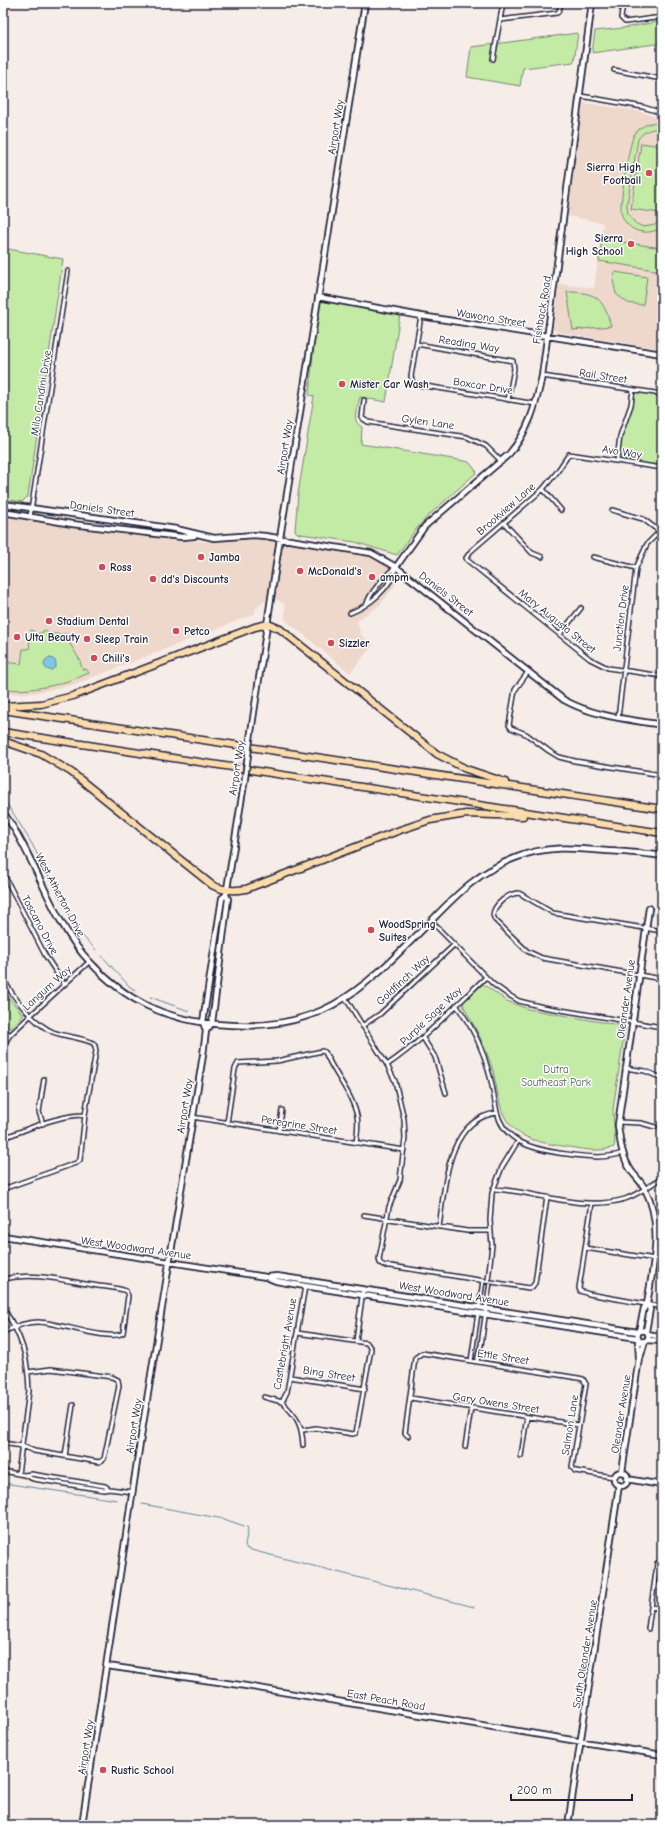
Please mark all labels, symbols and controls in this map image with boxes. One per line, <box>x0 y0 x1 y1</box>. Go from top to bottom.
street label: Airport Way <box>325 99 347 155</box>
place label: Sierra High Football <box>587 161 641 187</box>
marker: Sierra High Football <box>644 168 654 178</box>
place label: Sierra High School <box>566 232 623 258</box>
marker: Sierra High School <box>626 239 636 249</box>
street label: Fishback Road <box>530 275 554 345</box>
street label: Wawona Street <box>456 306 527 330</box>
street label: Reading Way <box>438 333 500 355</box>
street label: Milo Candini Drive <box>28 349 54 437</box>
street label: Rail Street <box>578 366 629 386</box>
street label: Boxcar Drive <box>452 375 514 397</box>
place label: Mister Car Wash <box>350 378 429 391</box>
marker: Mister Car Wash <box>337 379 347 389</box>
street label: Gylen Lane <box>401 412 456 432</box>
street label: Airport Way <box>274 419 296 475</box>
street label: Avo Way <box>601 442 643 462</box>
street label: Brookview Lane <box>474 480 538 538</box>
street label: Daniels Street <box>69 498 136 520</box>
place label: Jamba <box>209 551 240 564</box>
marker: Jamba <box>196 552 206 562</box>
place label: Ross <box>110 561 132 574</box>
marker: Ross <box>97 562 107 572</box>
place label: McDonald's <box>308 565 362 578</box>
marker: McDonald's <box>295 566 305 576</box>
street label: Daniels Street <box>416 569 476 620</box>
place label: ampm <box>380 571 409 584</box>
marker: ampm <box>367 572 377 582</box>
place label: dd's Discounts <box>161 573 229 586</box>
marker: dd's Discounts <box>148 574 158 584</box>
street label: Junction Drive <box>610 584 632 652</box>
street label: Mary Augusta Street <box>516 586 599 657</box>
place label: Stadium Dental <box>57 615 128 628</box>
marker: Stadium Dental <box>44 616 54 626</box>
place label: Petco <box>184 625 210 638</box>
marker: Petco <box>171 626 181 636</box>
place label: Ulta Beauty <box>25 631 80 644</box>
marker: Ulta Beauty <box>12 632 22 642</box>
place label: Sleep Train <box>95 633 148 646</box>
marker: Sleep Train <box>82 634 92 644</box>
place label: Sizzler <box>339 637 370 650</box>
marker: Sizzler <box>326 638 336 648</box>
place label: Chili's <box>102 652 130 665</box>
marker: Chili's <box>89 653 99 663</box>
street label: Airport Way <box>226 740 248 796</box>
street label: West Atherton Drive <box>32 851 88 940</box>
street label: Toscano Drive <box>19 893 61 957</box>
place label: WoodSpring Suites <box>379 918 436 944</box>
marker: WoodSpring Suites <box>366 925 376 935</box>
street label: Goldfinch Way <box>374 952 432 1008</box>
street label: Oleander Avenue <box>614 958 638 1039</box>
street label: Langum Way <box>20 963 74 1013</box>
street label: Purple Sage Way <box>397 984 465 1048</box>
park label: Dutra Southeast Park <box>521 1063 592 1089</box>
street label: Airport Way <box>174 1078 196 1134</box>
street label: Peregrine Street <box>260 1113 339 1138</box>
street label: West Woodward Avenue <box>80 1234 193 1262</box>
street label: West Woodward Avenue <box>398 1279 510 1309</box>
street label: Castlebright Avenue <box>271 1297 300 1391</box>
street label: Ettle Street <box>476 1347 531 1368</box>
street label: Bing Street <box>302 1363 357 1385</box>
street label: Oleander Avenue <box>608 1373 634 1454</box>
street label: Gary Owens Street <box>452 1390 541 1416</box>
street label: Salmon Lane <box>559 1393 581 1456</box>
street label: Airport Way <box>123 1398 145 1454</box>
street label: South Oleander Avenue <box>570 1598 600 1709</box>
street label: East Peach Road <box>346 1687 426 1713</box>
street label: Airport Way <box>75 1719 97 1775</box>
place label: Rustic School <box>111 1764 174 1777</box>
marker: Rustic School <box>98 1765 108 1775</box>
scale bar <box>511 1776 632 1802</box>
text: 200 m <box>517 1783 552 1797</box>

